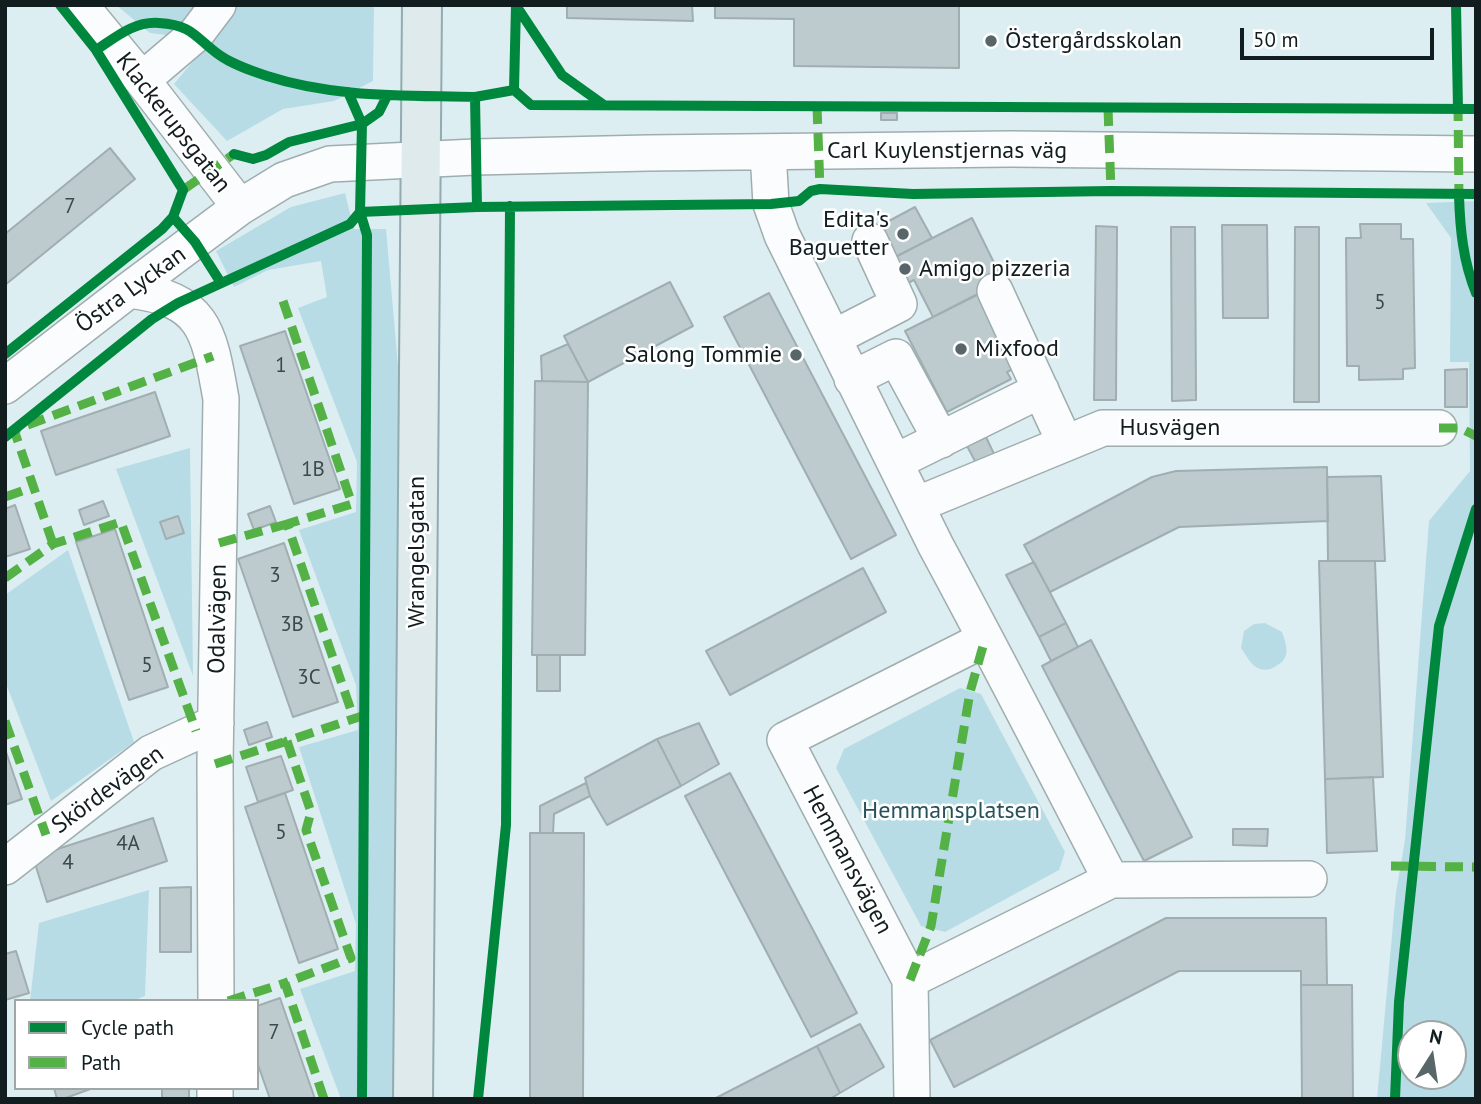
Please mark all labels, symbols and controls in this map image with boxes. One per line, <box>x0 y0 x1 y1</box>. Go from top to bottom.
scale bar <box>1243 14 1437 58</box>
text: 50 m <box>1253 26 1299 53</box>
place label: Östergårdsskolan <box>1005 27 1182 55</box>
marker: Östergårdsskolan <box>983 33 999 49</box>
street label: Klackerupsgatan <box>109 47 237 199</box>
street label: Carl Kuylenstjernas väg <box>827 137 1067 165</box>
house number: 7 <box>64 194 76 220</box>
place label: Edita's Baguetter <box>789 206 889 262</box>
marker: Edita's Baguetter <box>895 226 911 242</box>
street label: Östra Lyckan <box>70 240 192 340</box>
place label: Amigo pizzeria <box>919 255 1070 283</box>
marker: Amigo pizzeria <box>897 261 913 277</box>
house number: 5 <box>1374 290 1386 316</box>
place label: Mixfood <box>975 335 1059 363</box>
place label: Salong Tommie <box>624 341 782 369</box>
marker: Mixfood <box>953 341 969 357</box>
marker: Salong Tommie <box>788 347 804 363</box>
house number: 1 <box>275 353 287 379</box>
street label: Husvägen <box>1120 414 1220 442</box>
house number: 1B <box>301 457 325 483</box>
street label: Wrangelsgatan <box>403 476 431 628</box>
house number: 3 <box>269 563 281 589</box>
street label: Odalvägen <box>203 564 233 674</box>
house number: 3B <box>280 612 304 638</box>
house number: 5 <box>141 653 153 679</box>
house number: 3C <box>297 665 321 691</box>
street label: Skördevägen <box>46 740 170 840</box>
street label: Hemmansvägen <box>796 781 898 939</box>
park label: Hemmansplatsen <box>862 797 1040 825</box>
house number: 5 <box>275 820 287 846</box>
house number: 4A <box>116 831 140 857</box>
house number: 4 <box>62 850 74 876</box>
legend <box>14 999 259 1090</box>
text: Cycle path <box>81 1014 174 1041</box>
house number: 7 <box>268 1020 280 1046</box>
north arrow <box>1397 1020 1467 1090</box>
text: N <box>1427 1023 1445 1049</box>
text: Path <box>81 1049 121 1076</box>

